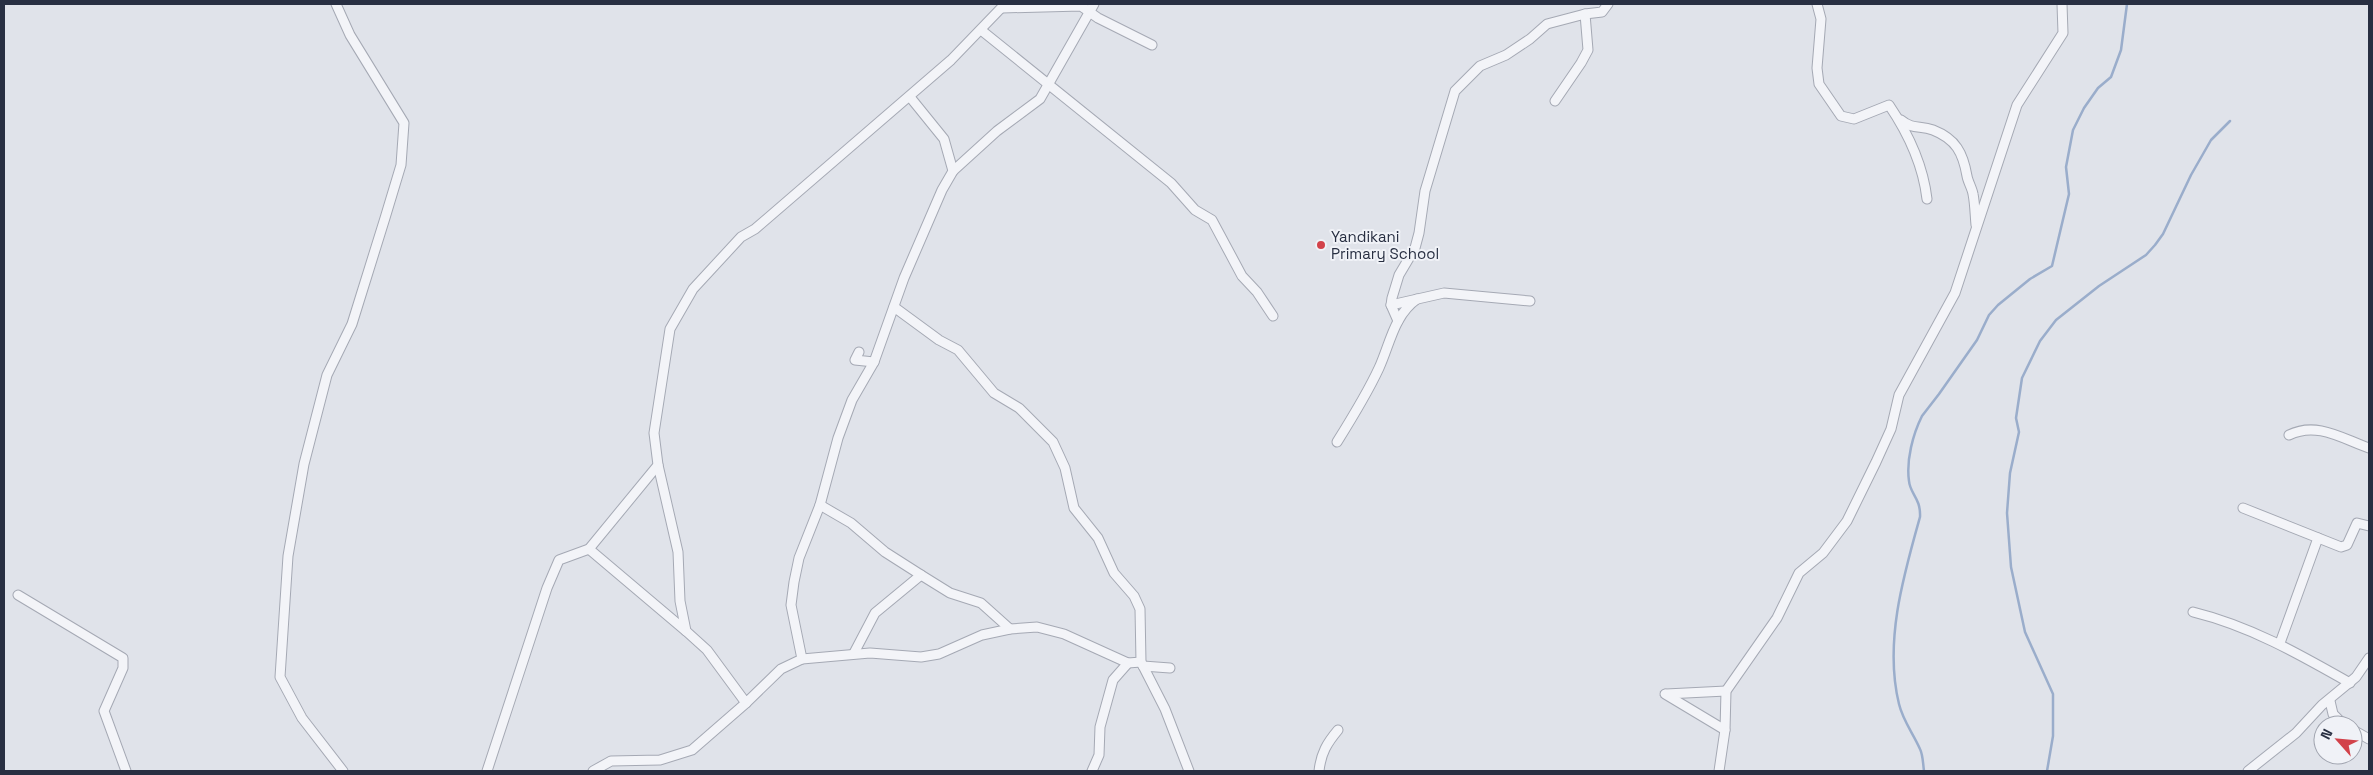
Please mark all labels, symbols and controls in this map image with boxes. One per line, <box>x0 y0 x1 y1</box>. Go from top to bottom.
place label: Yandikani Primary School <box>1331 227 1439 263</box>
marker: Yandikani Primary School <box>1315 239 1327 251</box>
north arrow <box>2313 715 2363 765</box>
text: N <box>2316 726 2337 742</box>

